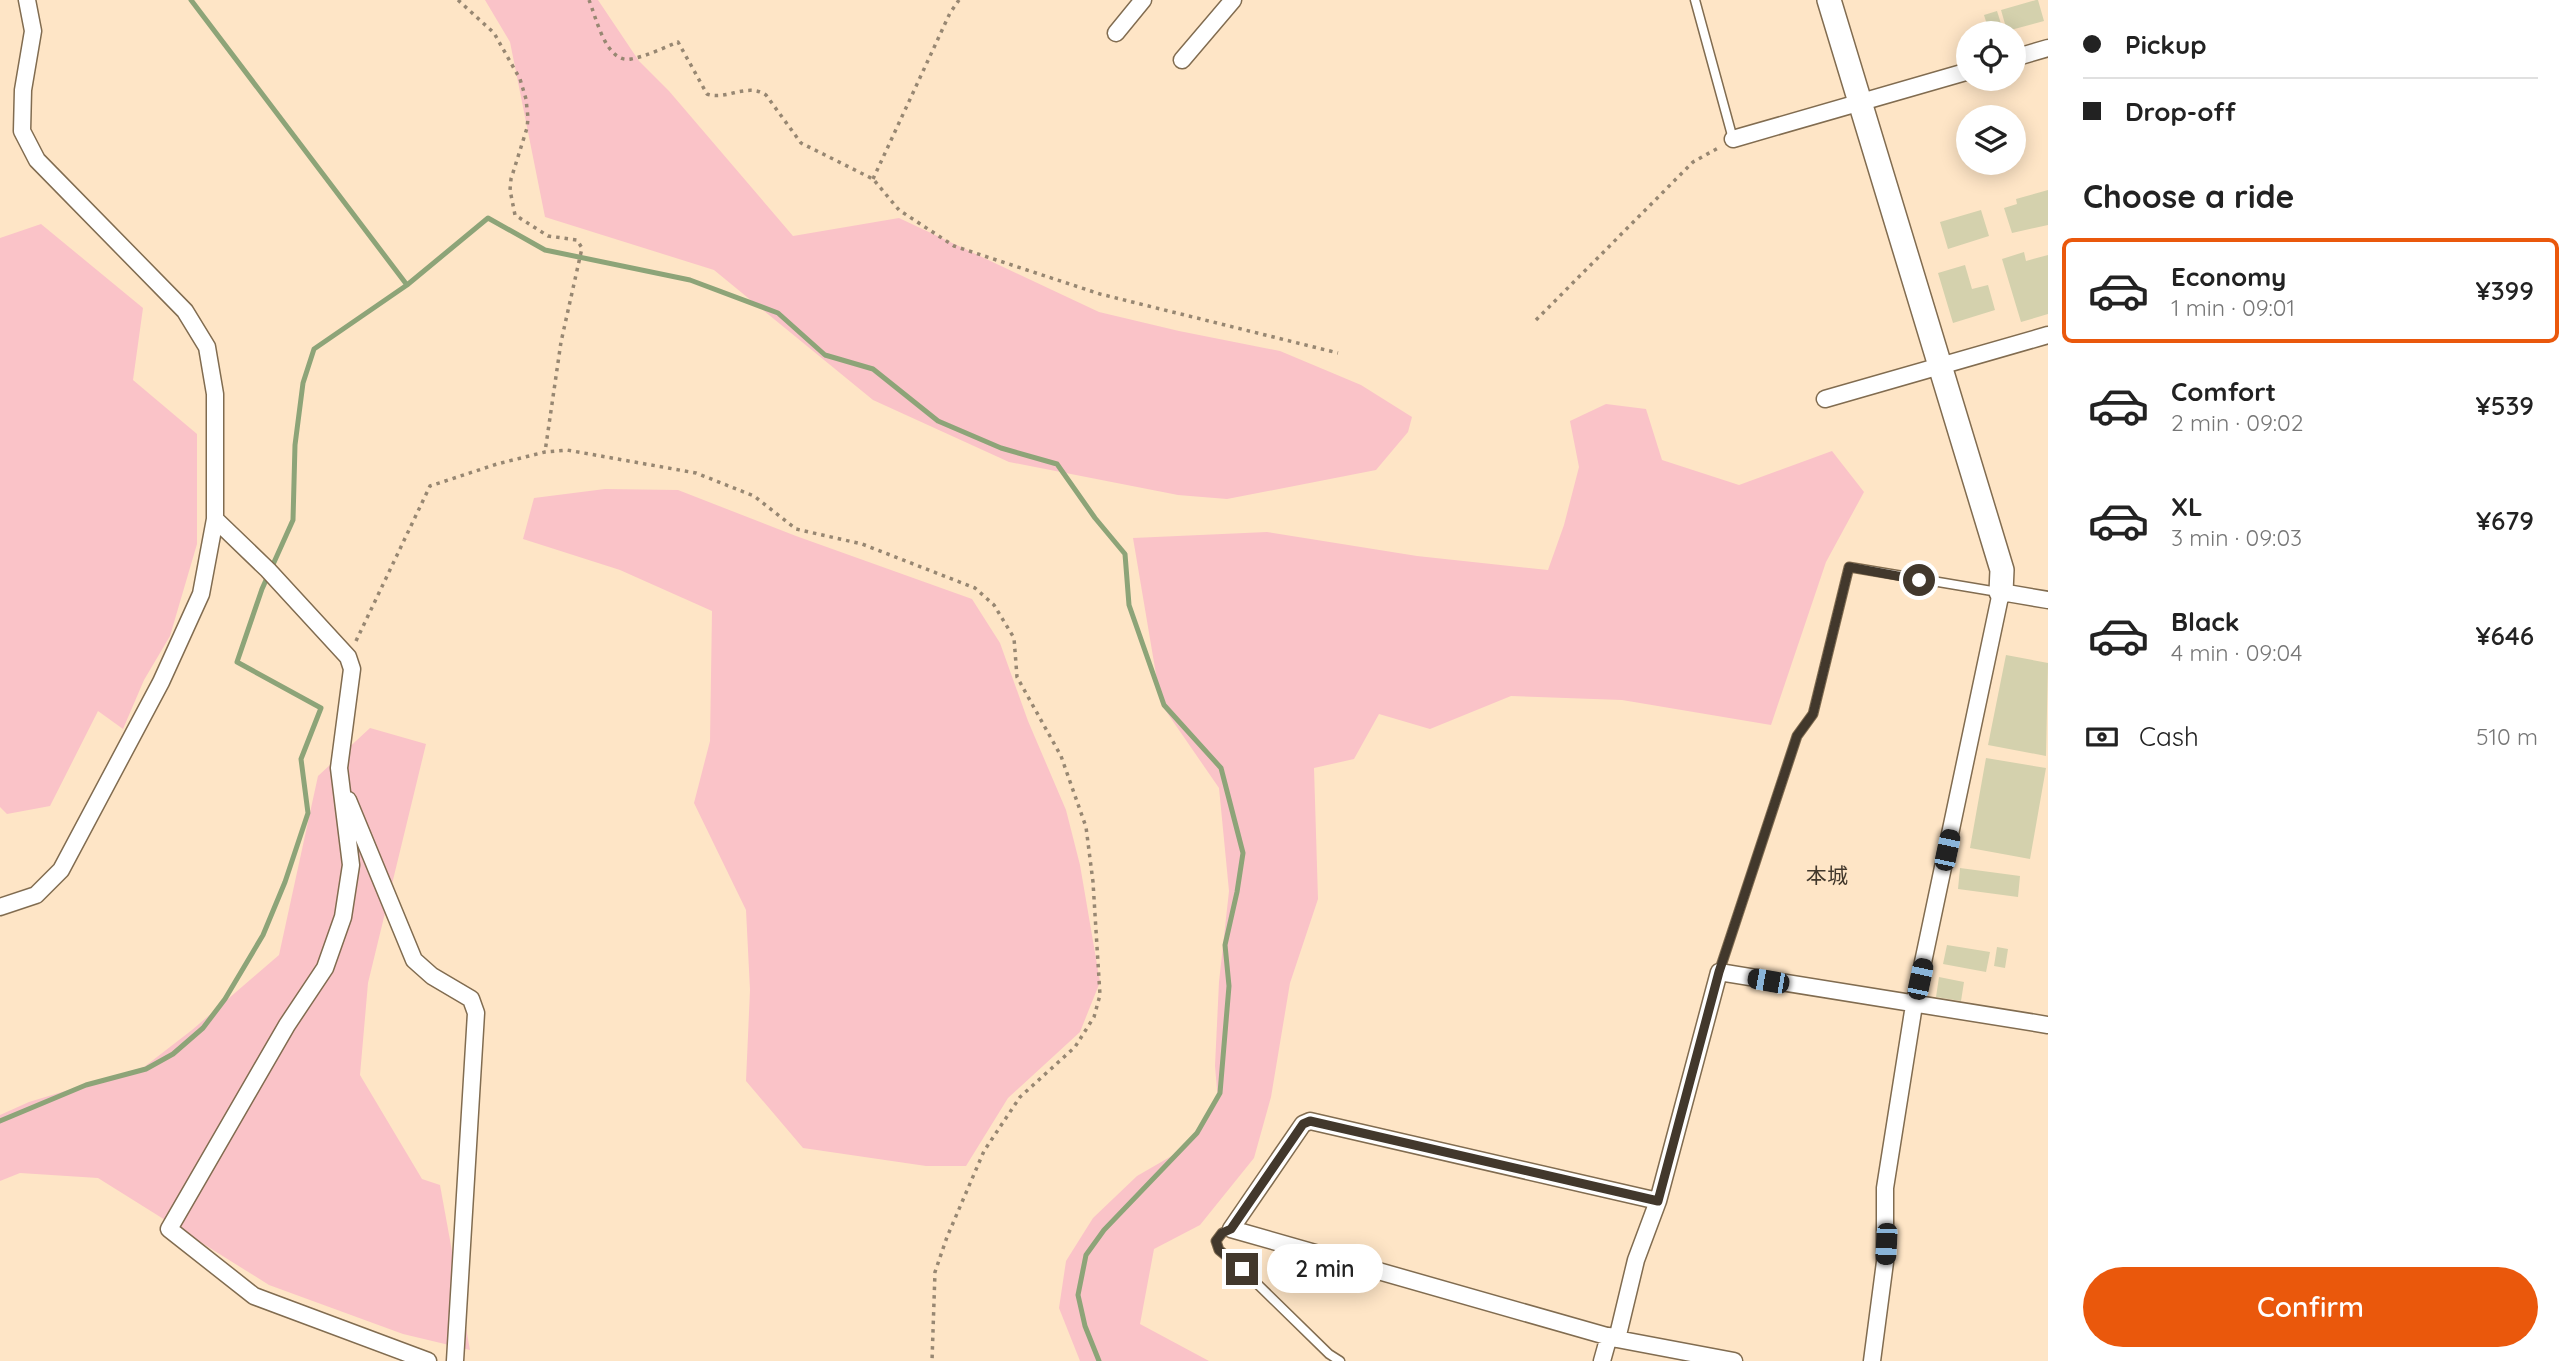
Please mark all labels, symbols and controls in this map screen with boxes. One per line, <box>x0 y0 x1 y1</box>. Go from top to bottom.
map controls <box>1956 21 2026 175</box>
button: locate <box>1956 21 2026 91</box>
text: Pickup <box>2125 28 2207 61</box>
text: Drop-off <box>2125 95 2236 128</box>
button: layers <box>1956 105 2026 175</box>
text: Choose a ride <box>2083 176 2295 216</box>
icon: car <box>2087 259 2150 322</box>
text: Economy <box>2171 260 2286 293</box>
text: ¥399 <box>2476 274 2534 307</box>
text: 1 min · 09:01 <box>2171 293 2295 322</box>
icon: car <box>2087 374 2150 437</box>
text: Comfort <box>2171 375 2276 408</box>
text: ¥539 <box>2476 389 2534 422</box>
text: 2 min · 09:02 <box>2171 408 2304 437</box>
icon: car <box>2087 489 2150 552</box>
text: XL <box>2171 490 2203 523</box>
text: ¥679 <box>2476 504 2534 537</box>
text: 3 min · 09:03 <box>2171 523 2302 552</box>
route start <box>1903 564 1935 596</box>
icon: car <box>2087 604 2150 667</box>
text: Black <box>2171 605 2240 638</box>
text: ¥646 <box>2475 619 2534 652</box>
text: 4 min · 09:04 <box>2171 638 2302 667</box>
icon: cash <box>2083 718 2121 756</box>
text: Cash <box>2139 720 2199 753</box>
text: 510 m <box>2476 722 2538 751</box>
car <box>1933 827 1962 873</box>
district label: 本城 <box>1806 862 1848 888</box>
car <box>1906 956 1935 1002</box>
car <box>1746 967 1791 995</box>
car <box>1875 1222 1898 1266</box>
callout: 2 min <box>1266 1244 1382 1294</box>
route end <box>1226 1253 1258 1285</box>
text: 2 min <box>1295 1254 1355 1283</box>
button: Confirm <box>2083 1267 2538 1347</box>

